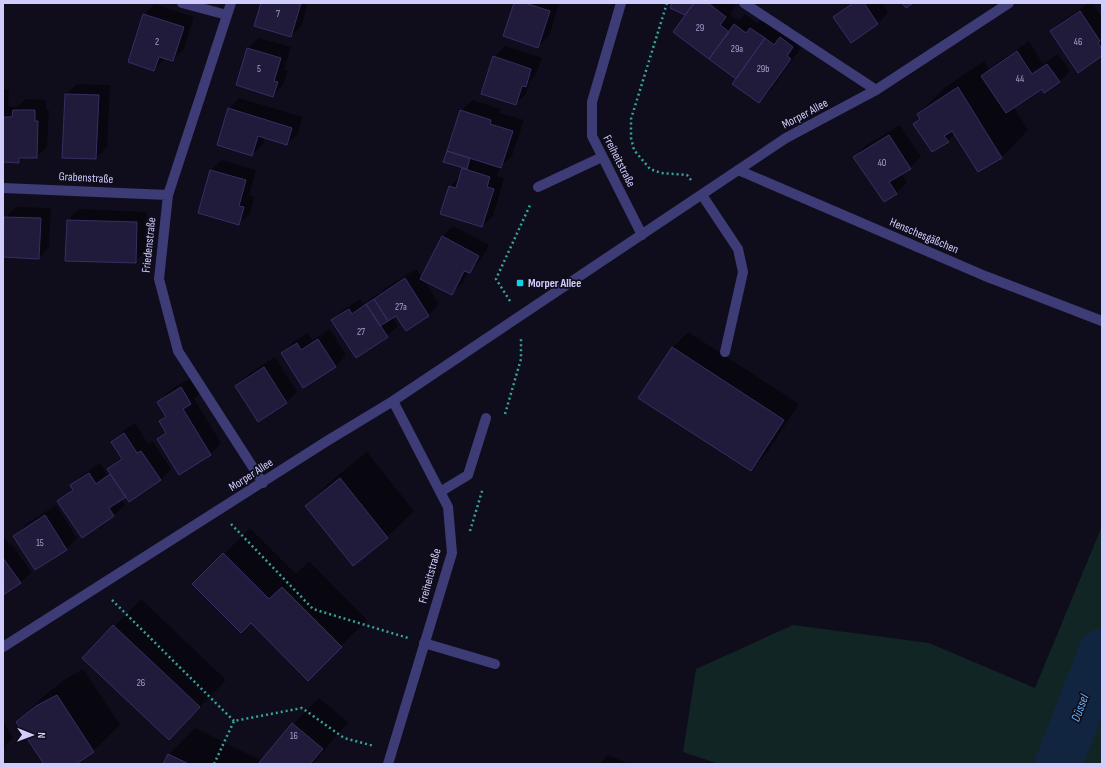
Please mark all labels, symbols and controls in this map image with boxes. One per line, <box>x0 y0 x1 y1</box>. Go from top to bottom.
house number: 7 <box>276 8 280 20</box>
house number: 29 <box>696 22 704 34</box>
house number: 2 <box>155 36 159 48</box>
house number: 46 <box>1074 36 1082 48</box>
house number: 29a <box>731 43 743 55</box>
house number: 5 <box>257 63 261 75</box>
house number: 29b <box>757 63 769 75</box>
house number: 44 <box>1016 73 1024 85</box>
street label: Morper Allee <box>779 96 831 132</box>
street label: Freiheitstraße <box>600 133 639 190</box>
house number: 40 <box>878 157 886 169</box>
street label: Grabenstraße <box>58 169 114 187</box>
street label: Henschesgäßchen <box>887 215 961 257</box>
street label: Friedenstraße <box>139 216 159 273</box>
place label: Morper Allee <box>528 276 581 291</box>
marker: Morper Allee <box>515 278 525 288</box>
house number: 27a <box>395 301 407 313</box>
house number: 27 <box>357 326 365 338</box>
street label: Morper Allee <box>226 455 276 495</box>
house number: 15 <box>36 537 44 549</box>
street label: Freiheitstraße <box>415 547 445 605</box>
house number: 26 <box>137 677 145 689</box>
water label: Düssel <box>1067 691 1093 724</box>
north arrow <box>12 715 52 755</box>
house number: 16 <box>290 730 298 742</box>
text: N <box>35 732 48 738</box>

